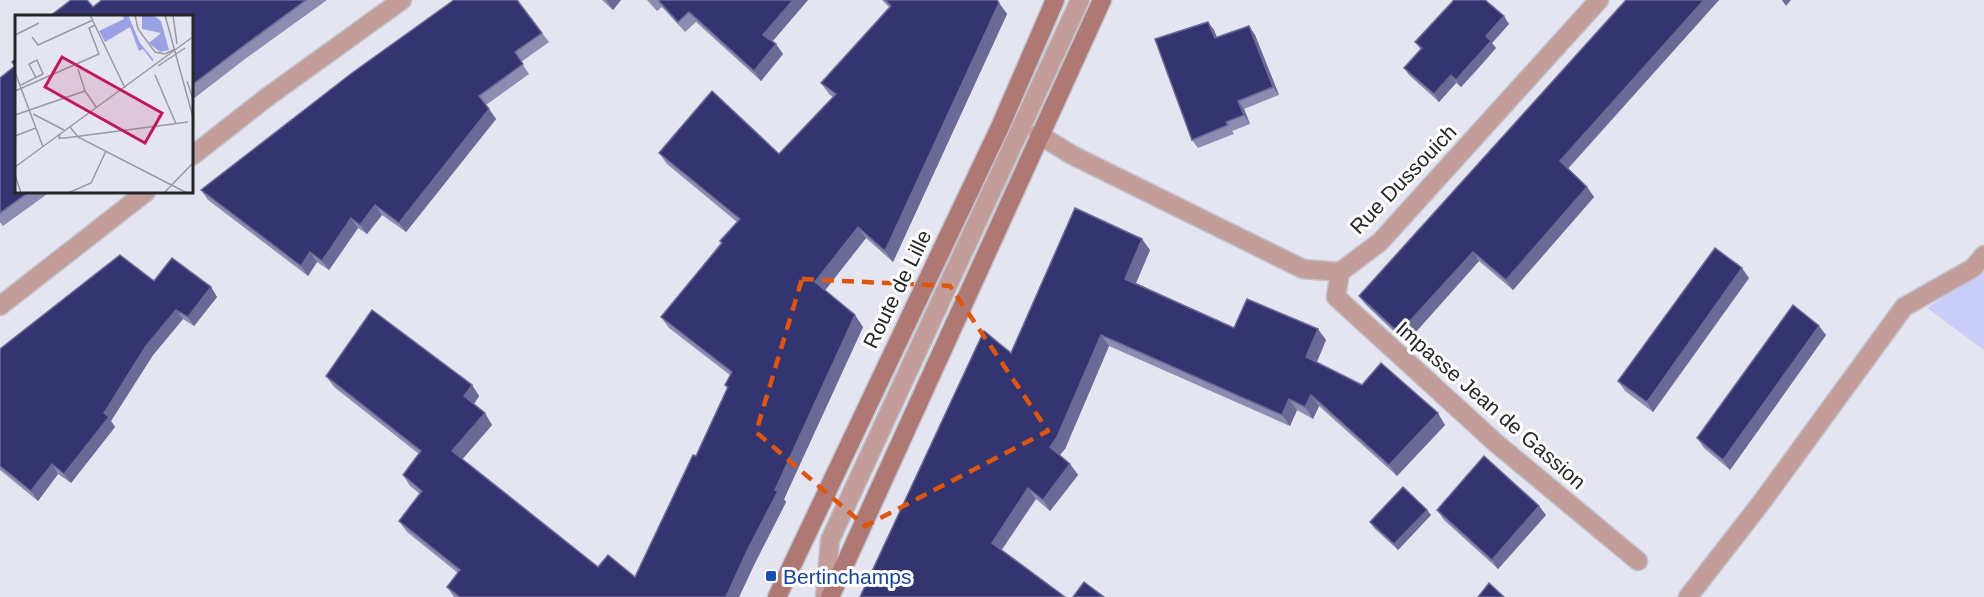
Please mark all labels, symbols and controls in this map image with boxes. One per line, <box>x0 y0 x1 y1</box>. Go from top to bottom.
inset map <box>15 15 194 194</box>
street label: Rue Dussouich <box>1345 120 1461 238</box>
street label: Route de Lille <box>859 226 935 352</box>
street label: Impasse Jean de Gassion <box>1392 317 1590 493</box>
place label: Bertinchamps <box>783 565 911 588</box>
marker: Bertinchamps <box>764 569 778 583</box>

